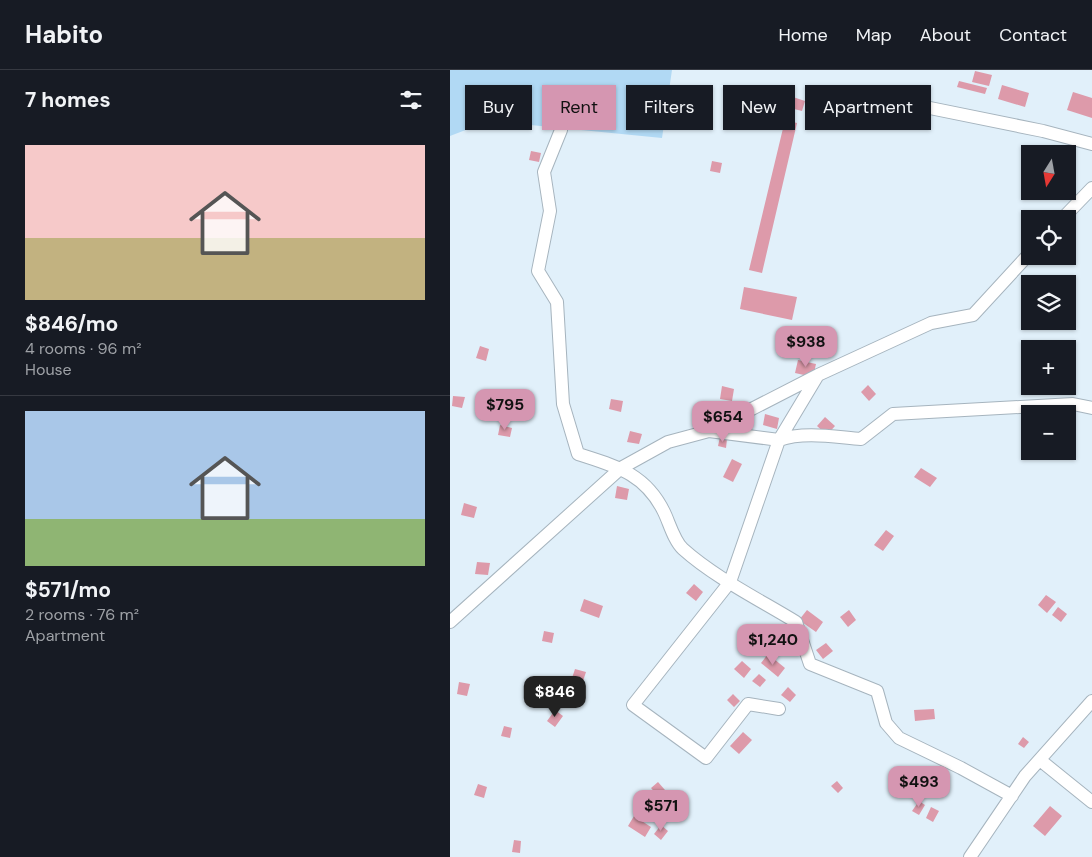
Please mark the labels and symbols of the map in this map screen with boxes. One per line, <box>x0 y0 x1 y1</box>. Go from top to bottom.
north arrow <box>1021 145 1076 200</box>
pin: $938 <box>776 326 836 368</box>
pin: $795 <box>475 388 535 431</box>
pin: $654 <box>693 400 753 443</box>
pin: $1,240 <box>732 624 814 666</box>
pin: $846 <box>525 676 585 718</box>
pin: $493 <box>889 766 949 808</box>
pin: $571 <box>631 790 691 832</box>

